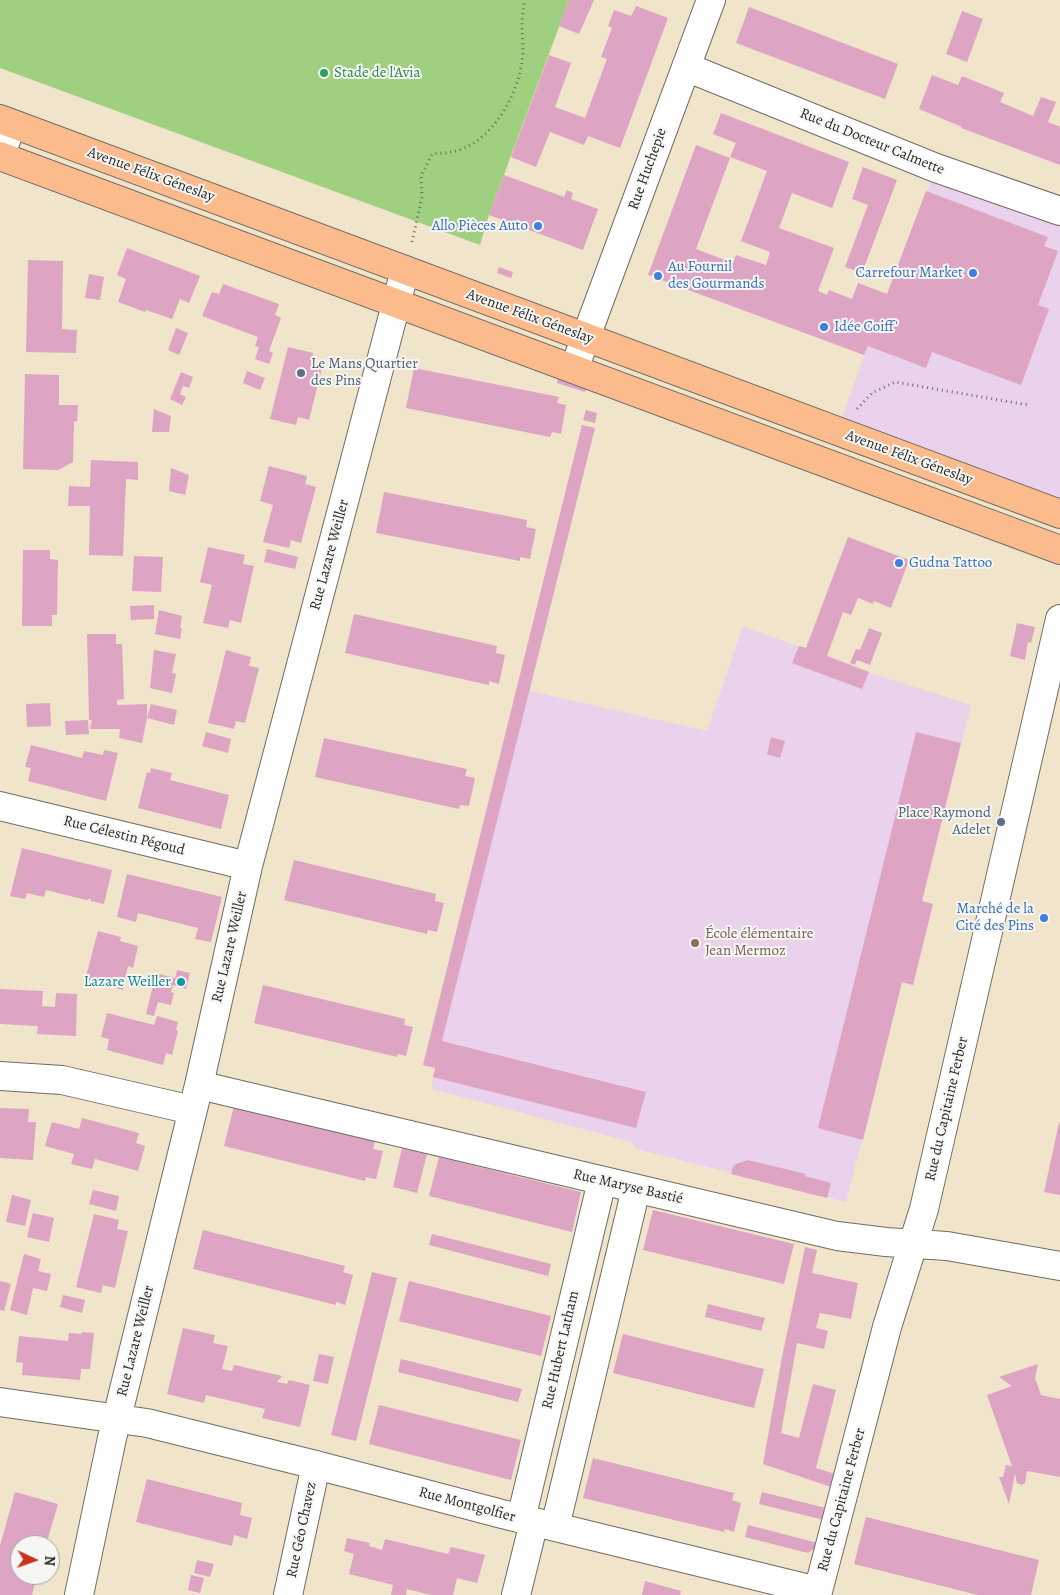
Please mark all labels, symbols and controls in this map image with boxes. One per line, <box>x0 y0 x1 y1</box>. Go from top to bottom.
place label: Stade de l'Avia <box>334 64 421 82</box>
marker: Stade de l'Avia <box>318 67 330 79</box>
street label: Rue du Docteur Calmette <box>797 105 947 179</box>
street label: Rue Huchepie <box>625 126 671 212</box>
street label: Avenue Félix Géneslay <box>85 144 217 206</box>
place label: Allo Pièces Auto <box>432 217 528 235</box>
marker: Allo Pièces Auto <box>532 220 544 232</box>
place label: Au Fournil des Gourmands <box>668 258 765 293</box>
place label: Carrefour Market <box>855 264 963 282</box>
marker: Carrefour Market <box>967 267 979 279</box>
marker: Au Fournil des Gourmands <box>652 270 664 282</box>
street label: Avenue Félix Géneslay <box>464 286 596 348</box>
place label: Idée Coiff' <box>834 318 898 336</box>
marker: Idée Coiff' <box>818 321 830 333</box>
place label: Le Mans Quartier des Pins <box>311 355 418 390</box>
marker: Le Mans Quartier des Pins <box>295 367 307 379</box>
street label: Avenue Félix Géneslay <box>843 427 975 489</box>
street label: Rue Lazare Weiller <box>307 498 353 612</box>
place label: Gudna Tattoo <box>909 554 992 572</box>
marker: Gudna Tattoo <box>893 557 905 569</box>
place label: Place Raymond Adelet <box>898 804 991 839</box>
street label: Rue Célestin Pégoud <box>61 812 187 860</box>
marker: Place Raymond Adelet <box>995 816 1007 828</box>
street label: Rue Lazare Weiller <box>208 889 252 1005</box>
place label: Marché de la Cité des Pins <box>956 900 1034 935</box>
marker: Marché de la Cité des Pins <box>1038 912 1050 924</box>
place label: École élémentaire Jean Mermoz <box>705 925 813 960</box>
marker: École élémentaire Jean Mermoz <box>689 937 701 949</box>
place label: Lazare Weiller <box>84 973 171 991</box>
marker: Lazare Weiller <box>175 976 187 988</box>
street label: Rue du Capitaine Ferber <box>922 1035 972 1183</box>
street label: Rue Maryse Bastié <box>571 1166 685 1208</box>
street label: Rue Lazare Weiller <box>113 1284 159 1398</box>
street label: Rue Hubert Latham <box>539 1289 583 1411</box>
street label: Rue du Capitaine Ferber <box>814 1426 870 1574</box>
street label: Rue Géo Chavez <box>283 1480 321 1580</box>
street label: Rue Montgolfier <box>417 1483 517 1527</box>
north arrow <box>10 1535 60 1585</box>
text: N <box>40 1555 59 1566</box>

